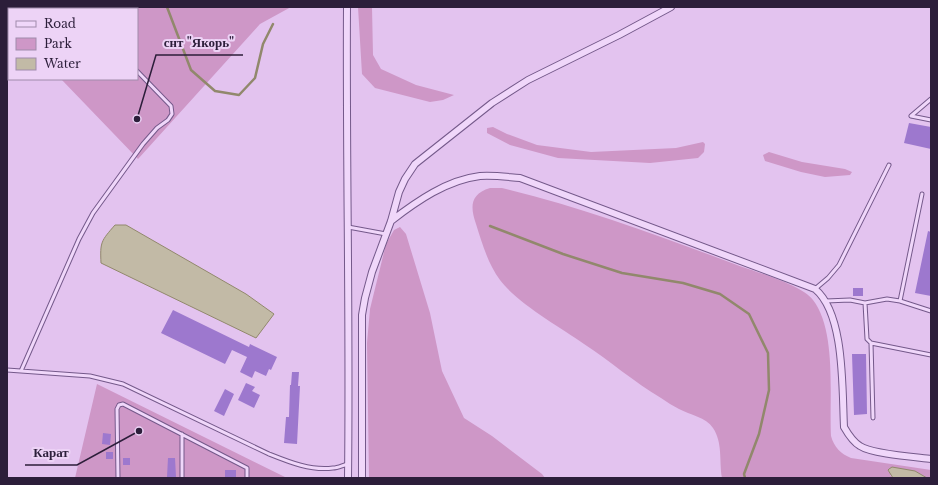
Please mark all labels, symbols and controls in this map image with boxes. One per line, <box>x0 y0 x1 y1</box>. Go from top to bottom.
legend <box>8 8 138 80</box>
text: Road <box>44 16 76 31</box>
callout: снт "Якорь" <box>156 30 243 55</box>
text: снт "Якорь" <box>164 34 234 51</box>
text: Park <box>44 36 72 51</box>
text: Water <box>43 56 81 71</box>
callout: Карат <box>25 440 77 465</box>
text: Карат <box>33 444 69 461</box>

